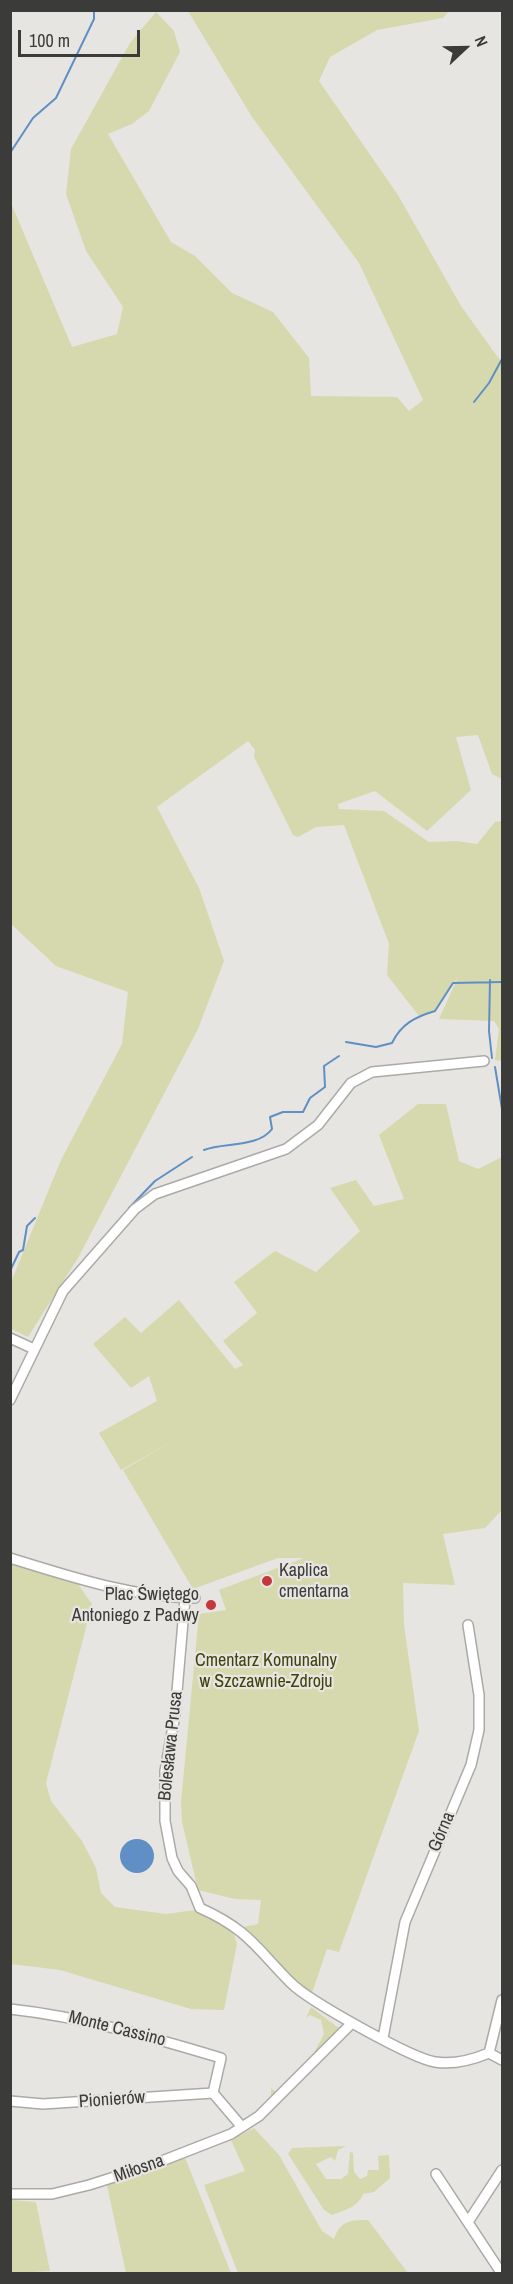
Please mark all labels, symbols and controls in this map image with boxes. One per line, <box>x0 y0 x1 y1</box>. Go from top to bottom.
scale bar <box>21 18 142 56</box>
north arrow <box>435 18 495 78</box>
text: 100 m <box>29 28 70 53</box>
text: N <box>470 33 494 50</box>
place label: Kaplica cmentarna <box>279 1560 349 1602</box>
marker: Kaplica cmentarna <box>260 1574 274 1588</box>
place label: Plac Świętego Antoniego z Padwy <box>72 1584 199 1626</box>
marker: Plac Świętego Antoniego z Padwy <box>204 1598 218 1612</box>
park label: Cmentarz Komunalny w Szczawnie-Zdroju <box>195 1650 337 1692</box>
street label: Bolesława Prusa <box>155 1690 187 1802</box>
street label: Górna <box>424 1809 460 1855</box>
street label: Monte Cassino <box>66 2007 168 2051</box>
street label: Pionierów <box>78 2087 146 2113</box>
street label: Miłosna <box>111 2150 167 2188</box>

